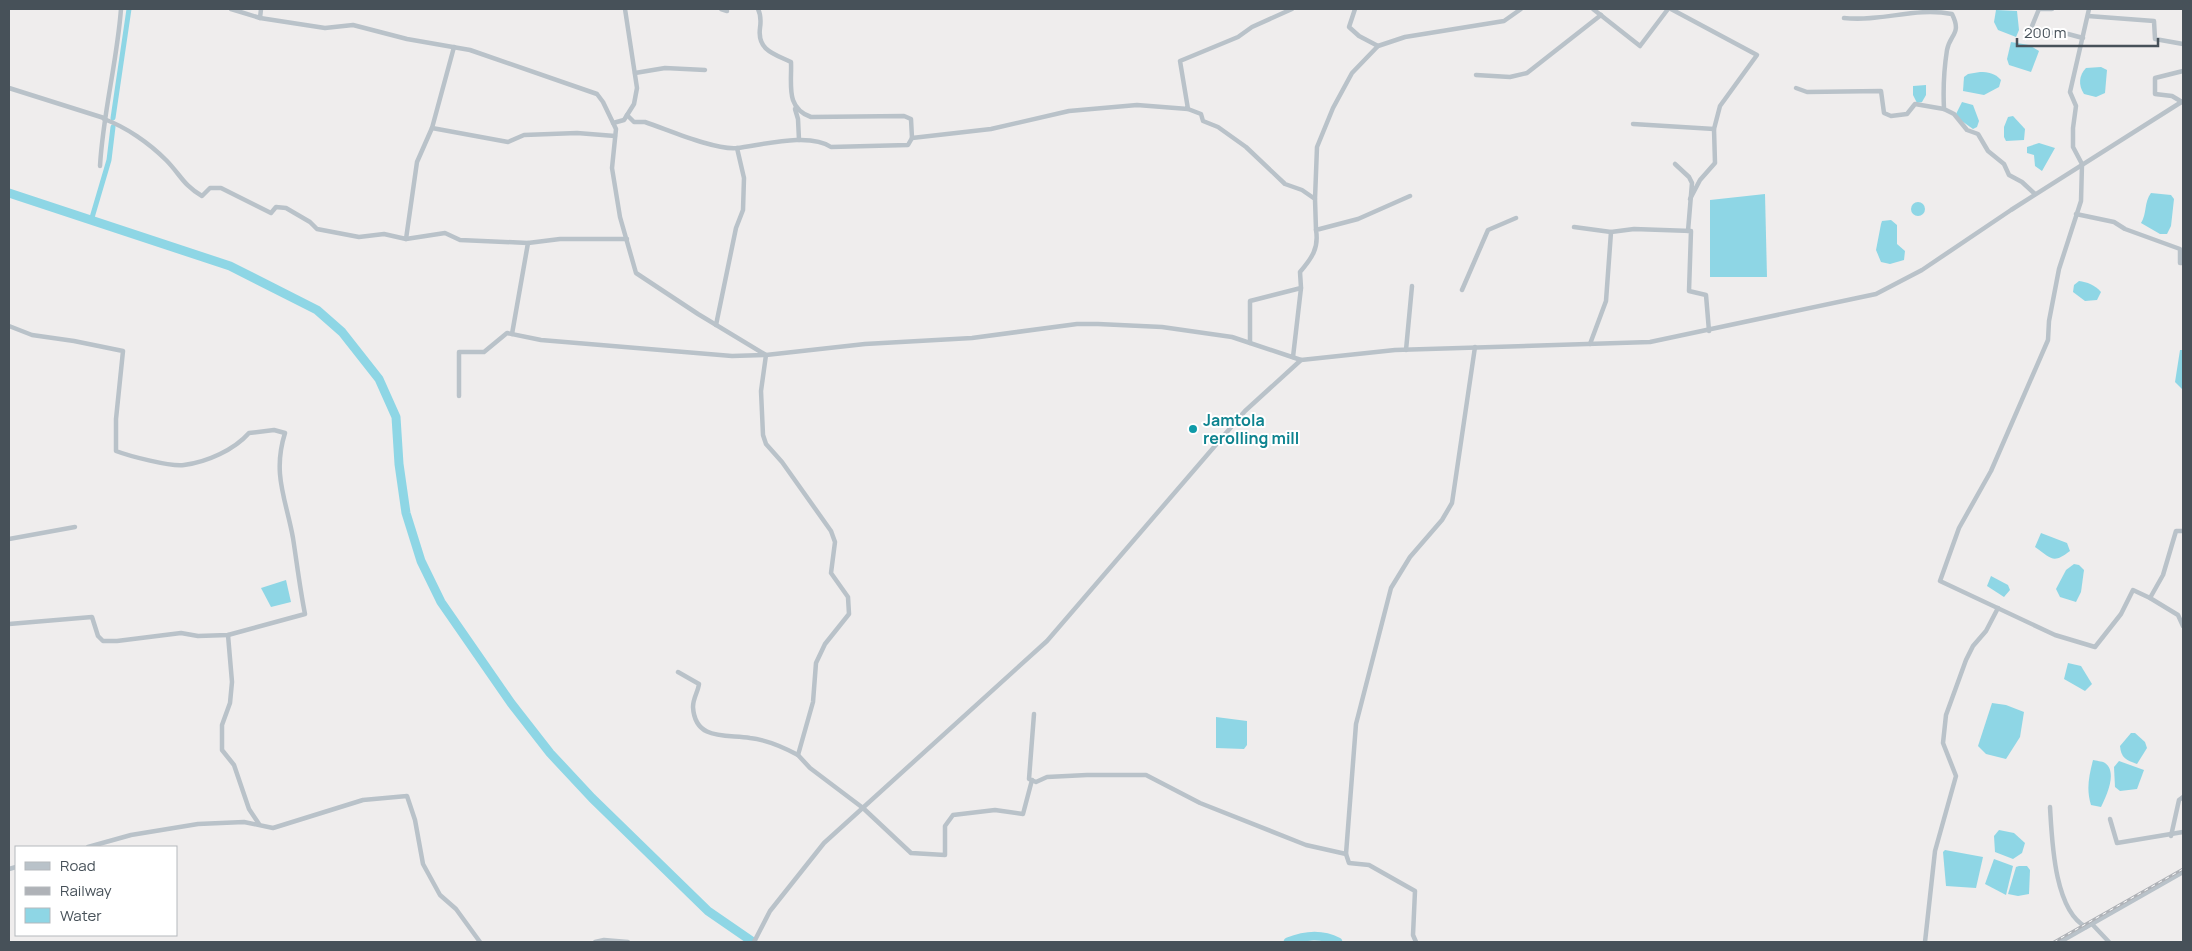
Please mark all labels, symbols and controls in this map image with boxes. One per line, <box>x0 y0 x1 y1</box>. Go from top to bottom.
scale bar <box>2017 15 2158 47</box>
text: 200 m <box>2024 22 2067 43</box>
place label: Jamtola rerolling mill <box>1203 409 1299 449</box>
marker: Jamtola rerolling mill <box>1187 423 1199 435</box>
legend <box>15 846 178 936</box>
text: Road <box>60 855 96 876</box>
text: Railway <box>60 880 112 901</box>
text: Water <box>60 905 102 926</box>

